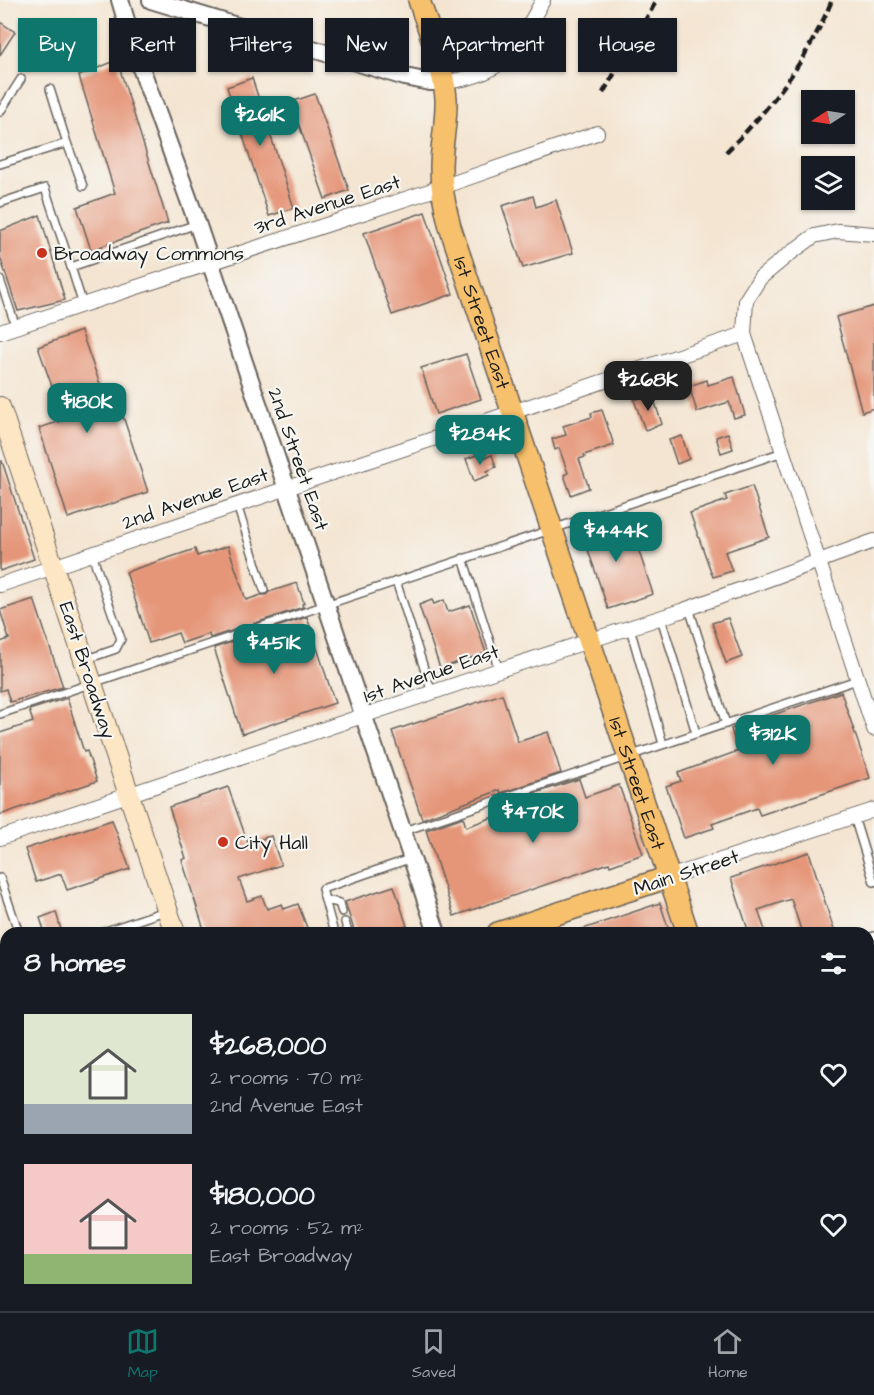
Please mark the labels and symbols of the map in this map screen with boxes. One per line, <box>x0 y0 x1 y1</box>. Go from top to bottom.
north arrow <box>801 90 855 144</box>
pin: $261K <box>218 96 302 147</box>
street label: 3rd Avenue East <box>250 168 404 242</box>
place label: Broadway Commons <box>54 240 244 269</box>
marker: Broadway Commons <box>35 246 49 260</box>
street label: 1st Street East <box>446 253 517 393</box>
pin: $268K <box>606 361 690 412</box>
pin: $180K <box>45 383 129 434</box>
street label: 2nd Street East <box>260 384 336 535</box>
pin: $284K <box>438 415 522 466</box>
street label: 2nd Avenue East <box>119 461 272 537</box>
pin: $444K <box>574 512 658 563</box>
street label: East Broadway <box>51 598 122 743</box>
pin: $451K <box>232 624 316 675</box>
street label: 1st Avenue East <box>360 638 503 710</box>
street label: 1st Street East <box>601 713 672 854</box>
pin: $312K <box>731 715 815 766</box>
pin: $470K <box>491 793 575 844</box>
place label: City Hall <box>235 829 308 858</box>
marker: City Hall <box>216 835 230 849</box>
street label: Main Street <box>630 843 743 903</box>

